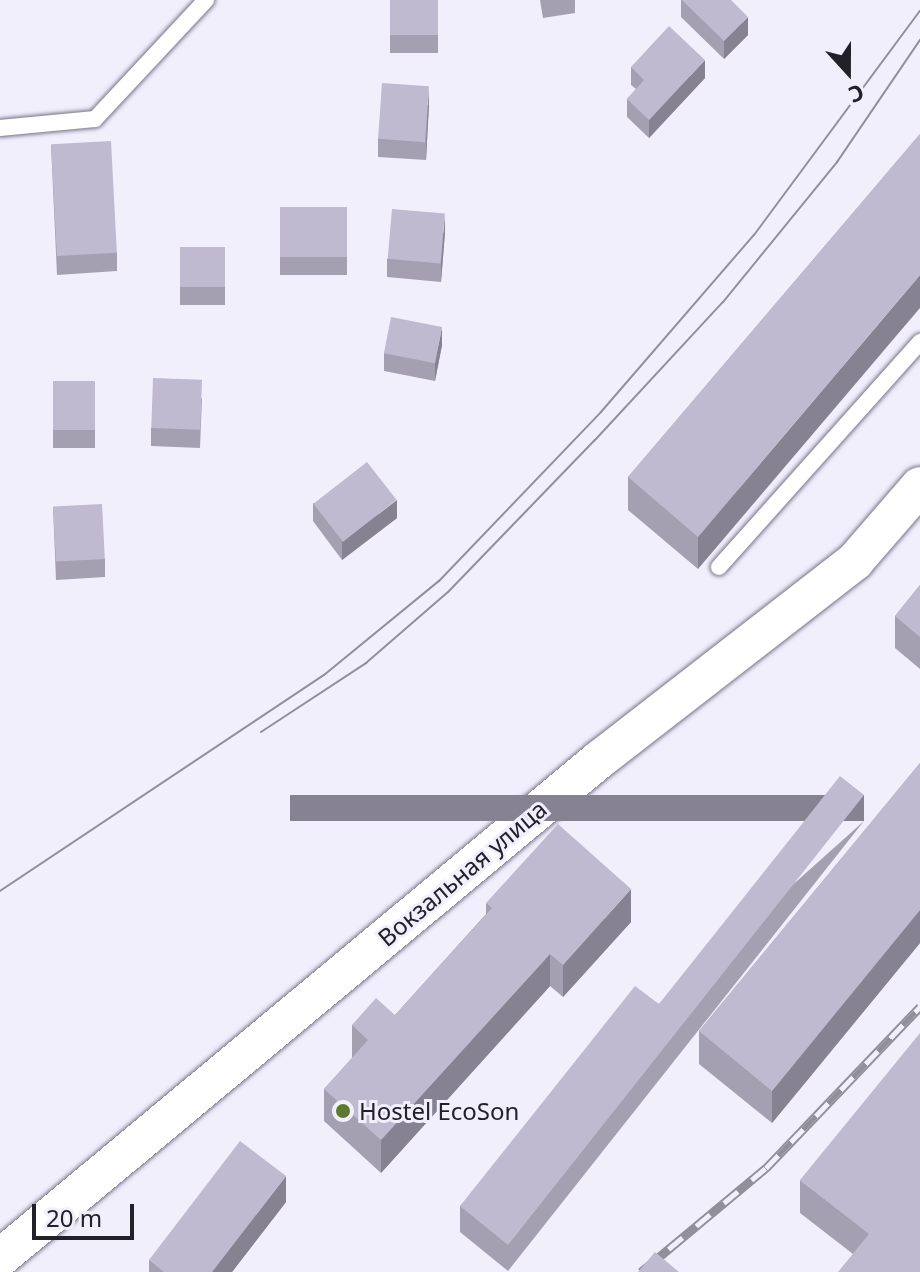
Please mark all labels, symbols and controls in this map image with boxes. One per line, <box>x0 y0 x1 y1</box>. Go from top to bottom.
north arrow <box>808 32 888 112</box>
text: С <box>845 78 869 111</box>
street label: Вокзальная улица <box>372 794 552 952</box>
place label: Hostel EcoSon <box>359 1097 519 1125</box>
marker: Hostel EcoSon <box>334 1102 352 1120</box>
scale bar <box>36 1188 138 1238</box>
text: 20 m <box>46 1201 102 1234</box>

